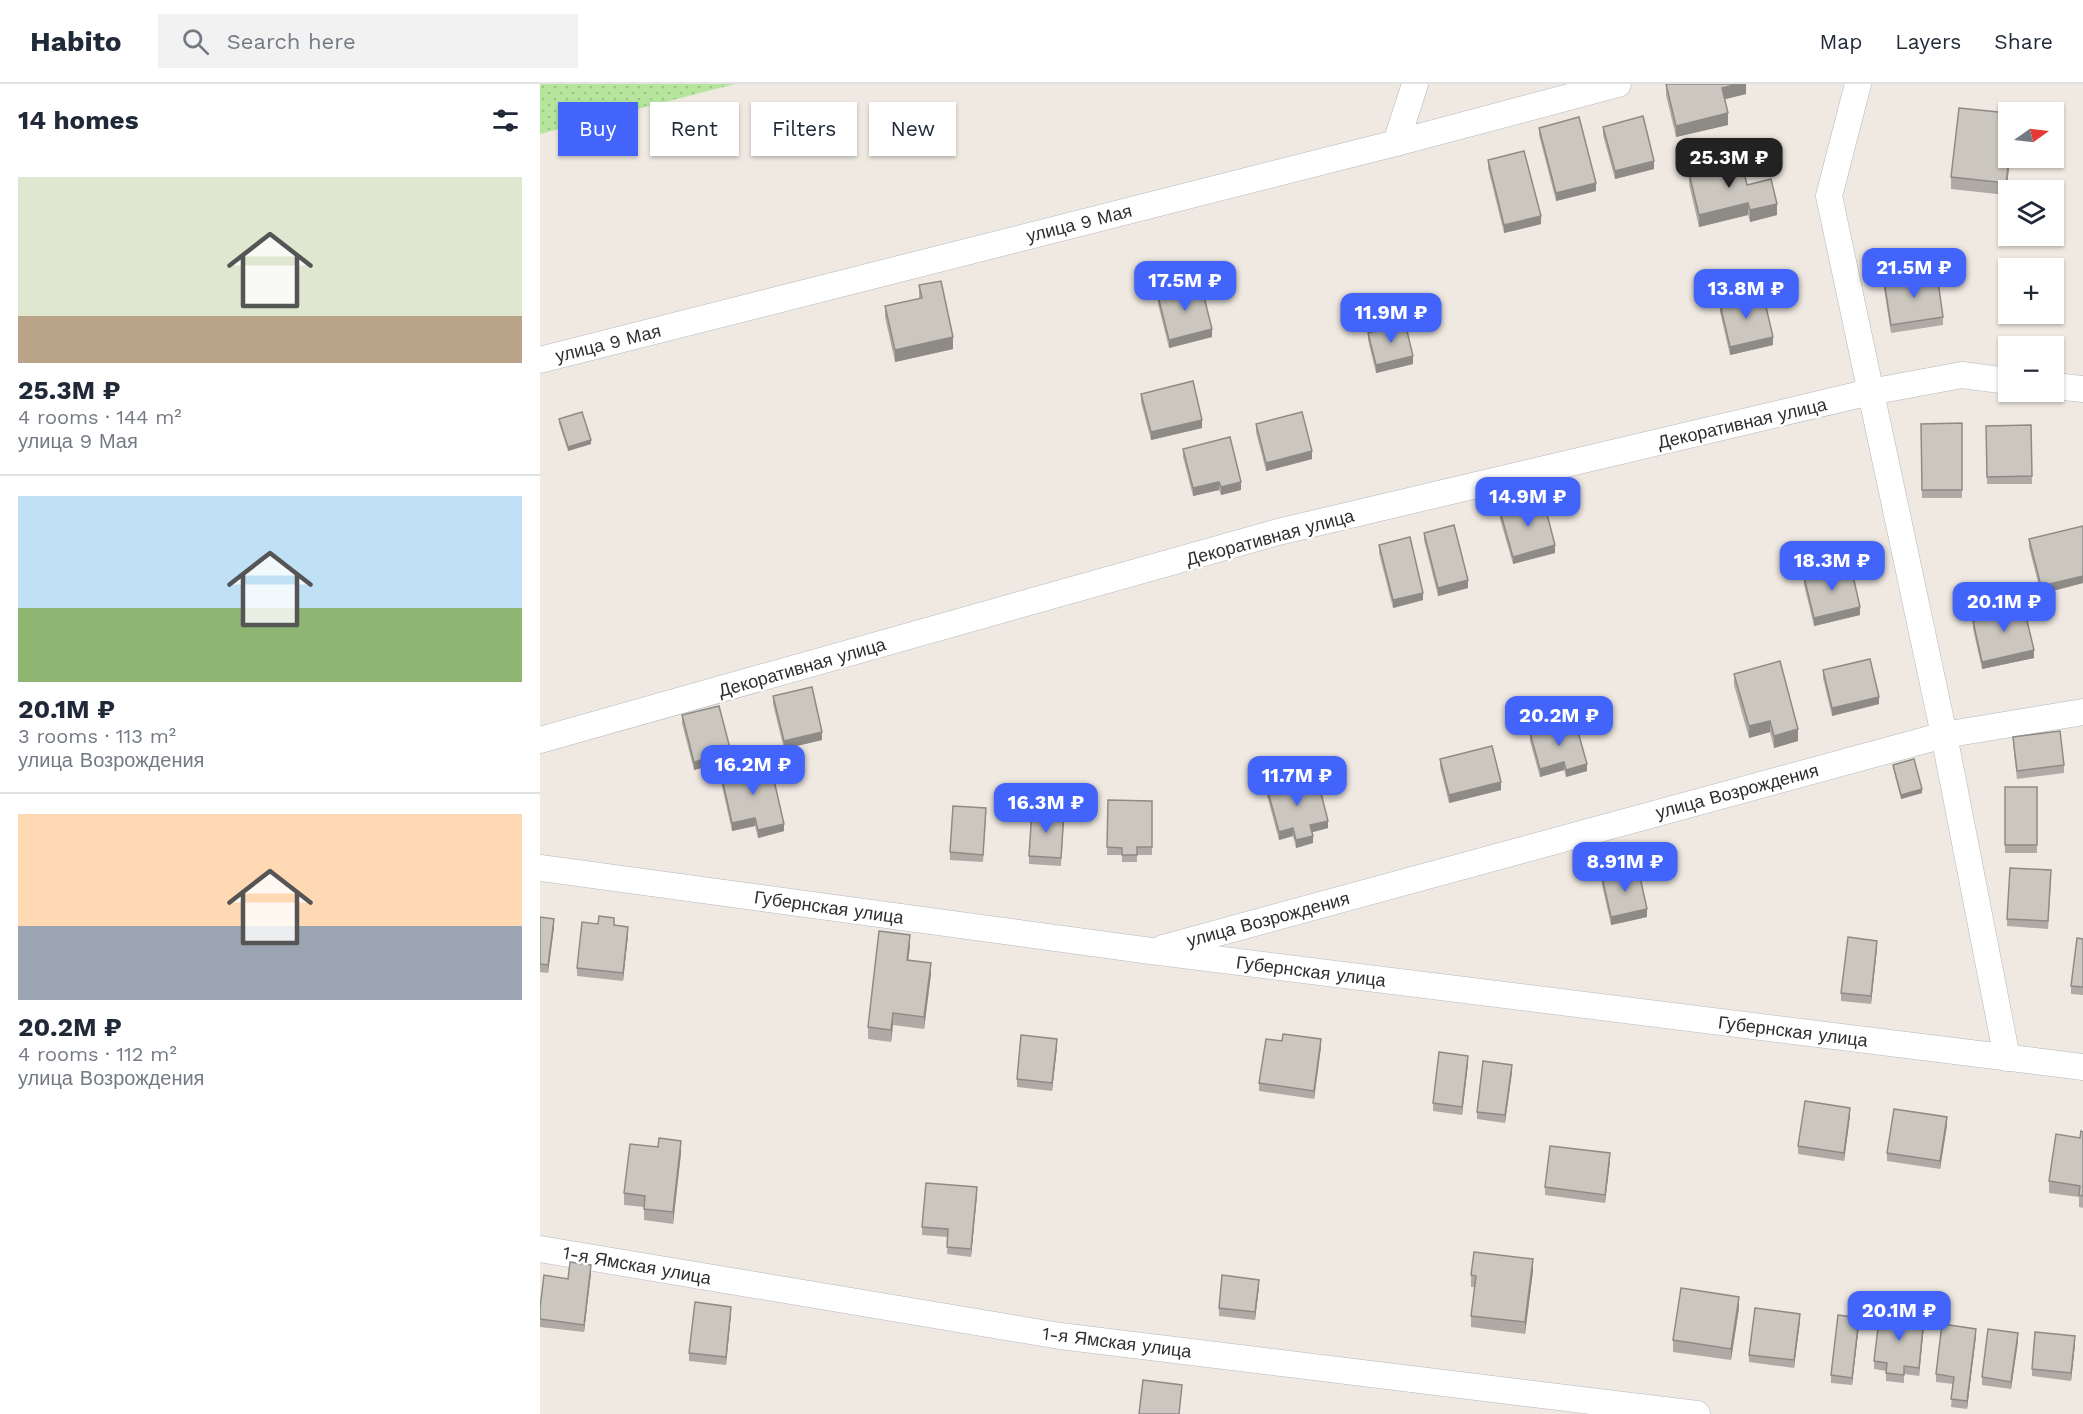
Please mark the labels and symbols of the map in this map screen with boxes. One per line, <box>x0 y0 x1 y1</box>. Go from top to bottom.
north arrow <box>1998 102 2064 168</box>
pin: 25.3M ₽ <box>1674 138 1784 189</box>
street label: улица 9 Мая <box>1024 200 1134 246</box>
pin: 21.5M ₽ <box>1859 248 1969 299</box>
pin: 17.5M ₽ <box>1130 261 1240 312</box>
pin: 13.8M ₽ <box>1691 269 1801 320</box>
pin: 11.9M ₽ <box>1336 293 1446 344</box>
street label: улица 9 Мая <box>553 320 663 366</box>
street label: Декоративная улица <box>1655 393 1830 453</box>
pin: 14.9M ₽ <box>1473 477 1583 528</box>
street label: Декоративная улица <box>1184 504 1357 570</box>
pin: 18.3M ₽ <box>1777 541 1887 592</box>
pin: 20.1M ₽ <box>1949 582 2059 633</box>
street label: Декоративная улица <box>716 633 889 701</box>
pin: 20.2M ₽ <box>1504 696 1614 747</box>
pin: 16.2M ₽ <box>698 745 808 796</box>
pin: 11.7M ₽ <box>1242 756 1352 807</box>
street label: улица Возрождения <box>1653 759 1821 823</box>
pin: 16.3M ₽ <box>991 783 1101 834</box>
pin: 8.91M ₽ <box>1570 842 1680 893</box>
street label: Губернская улица <box>753 886 906 928</box>
street label: улица Возрождения <box>1184 887 1352 951</box>
street label: Губернская улица <box>1235 951 1388 991</box>
street label: Губернская улица <box>1717 1011 1870 1051</box>
street label: 1-я Ямская улица <box>561 1242 714 1289</box>
pin: 20.1M ₽ <box>1844 1291 1954 1342</box>
street label: 1-я Ямская улица <box>1041 1322 1194 1362</box>

